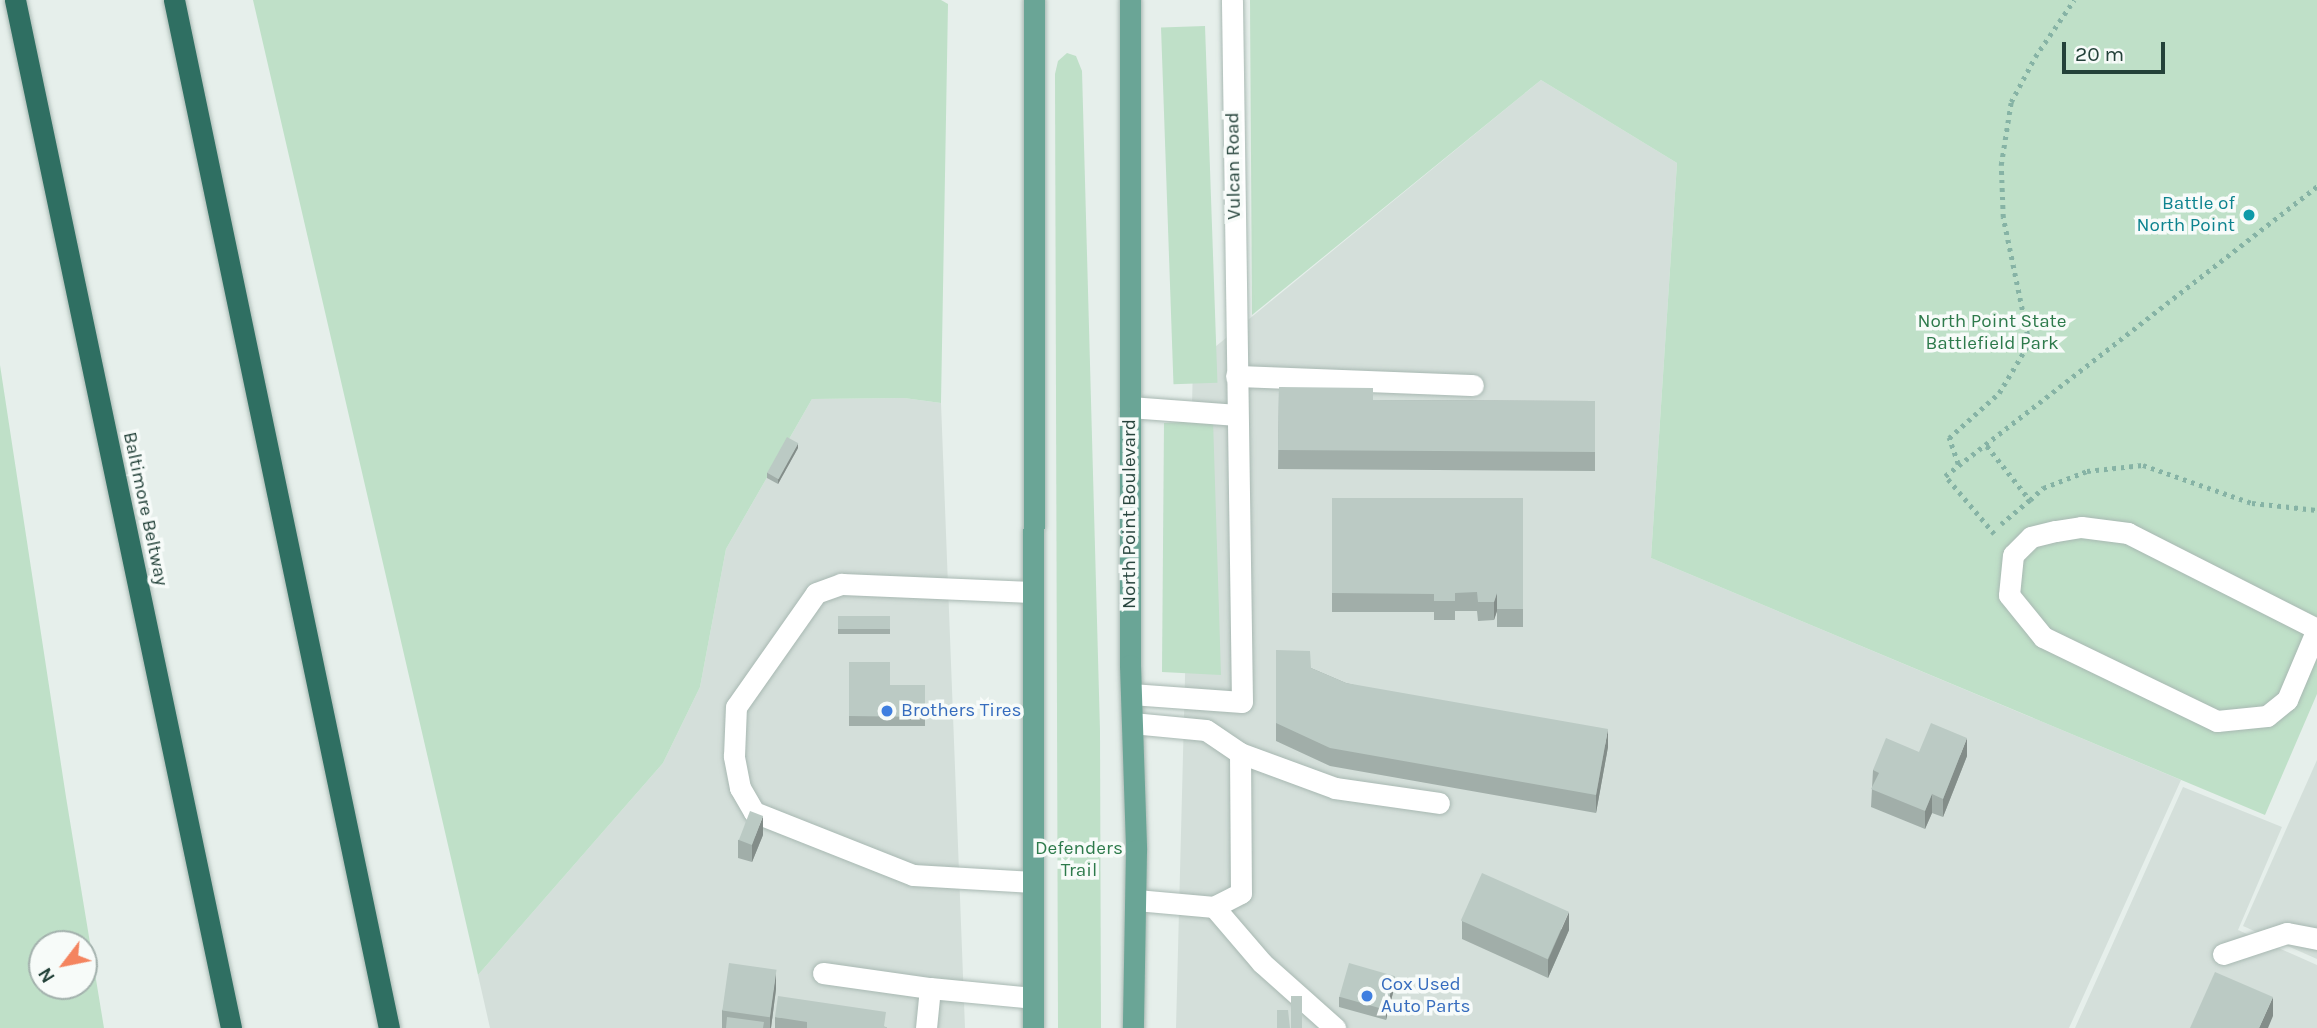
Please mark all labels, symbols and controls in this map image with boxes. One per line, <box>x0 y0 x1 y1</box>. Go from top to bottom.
scale bar <box>2065 28 2168 72</box>
text: 20 m <box>2075 42 2124 66</box>
street label: Vulcan Road <box>1222 112 1246 220</box>
place label: Battle of North Point <box>2136 193 2235 237</box>
marker: Battle of North Point <box>2241 207 2257 223</box>
park label: North Point State Battlefield Park <box>1917 311 2067 355</box>
street label: North Point Boulevard <box>1119 419 1141 609</box>
street label: Baltimore Beltway <box>118 430 172 588</box>
place label: Brothers Tires <box>901 700 1022 722</box>
marker: Brothers Tires <box>879 703 895 719</box>
park label: Defenders Trail <box>1035 838 1123 882</box>
north arrow <box>28 930 98 1000</box>
text: N <box>34 963 60 987</box>
place label: Cox Used Auto Parts <box>1381 974 1470 1018</box>
marker: Cox Used Auto Parts <box>1359 988 1375 1004</box>

